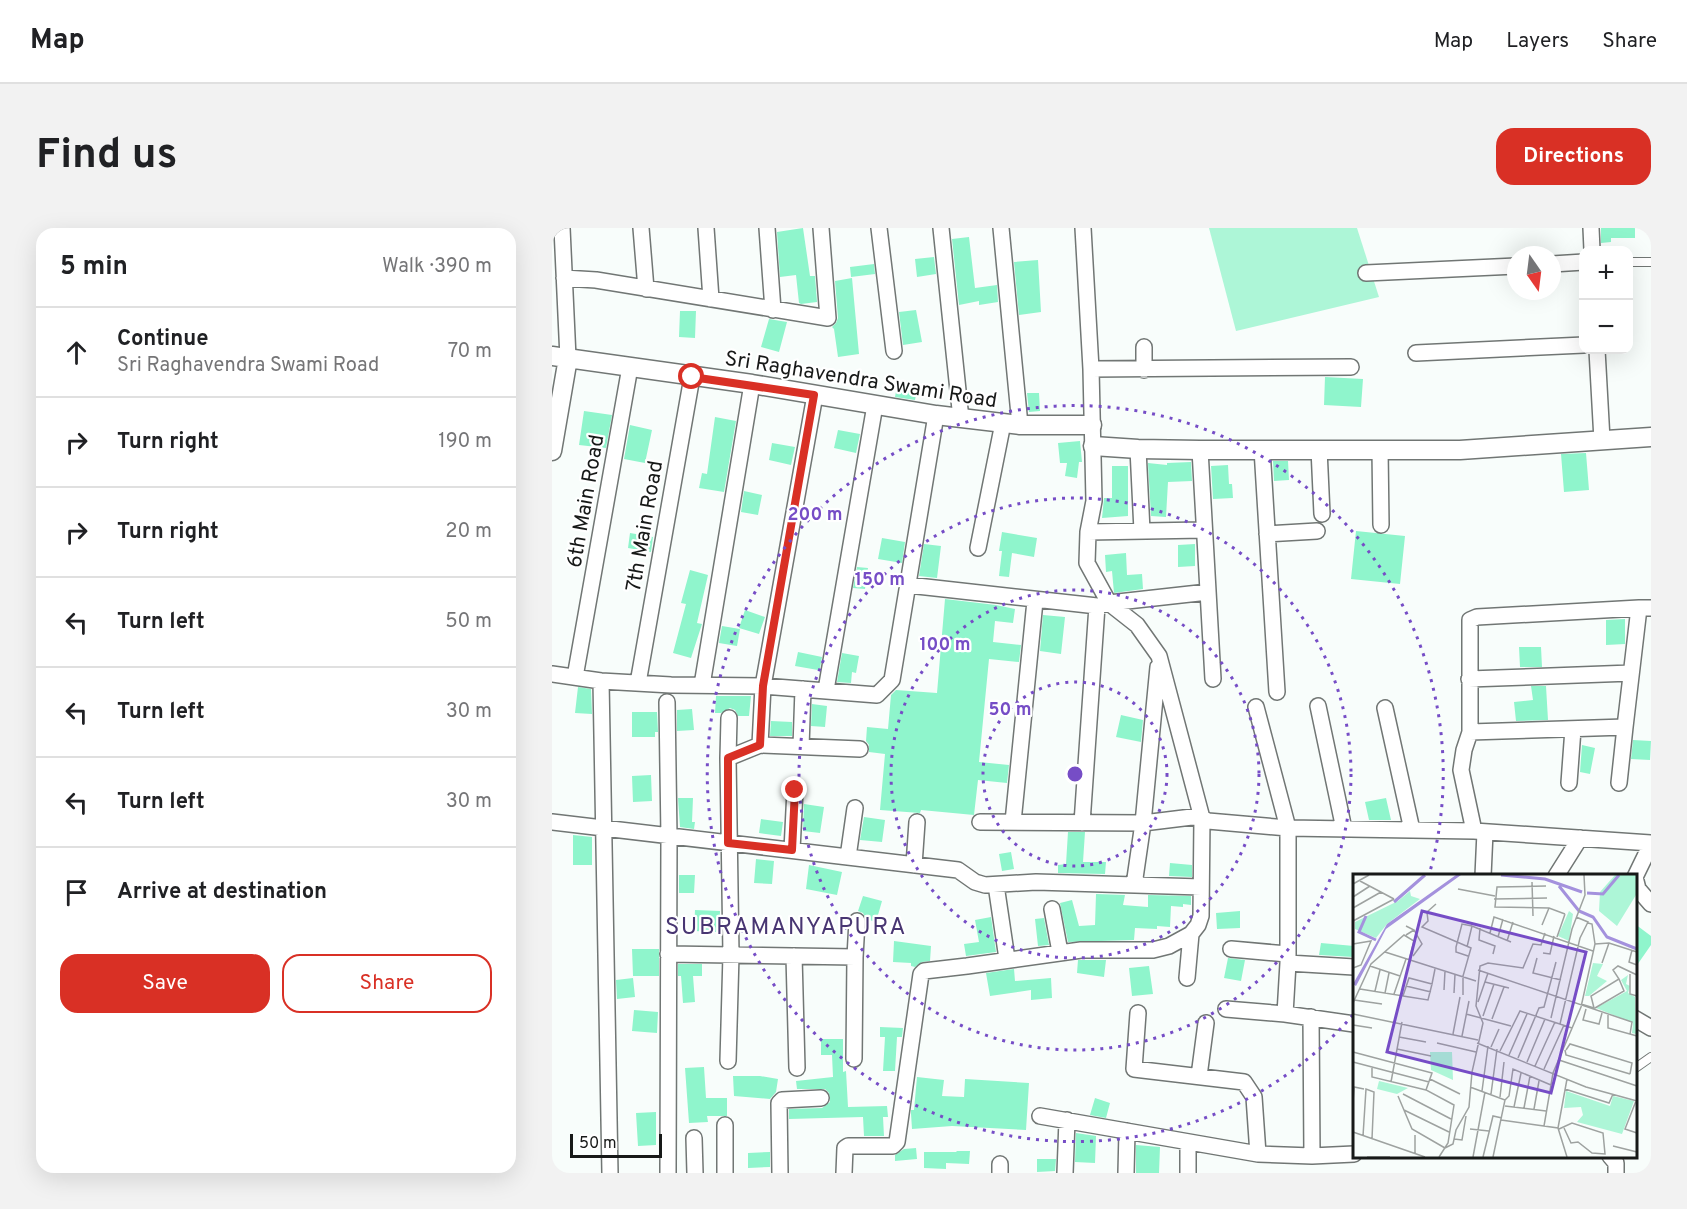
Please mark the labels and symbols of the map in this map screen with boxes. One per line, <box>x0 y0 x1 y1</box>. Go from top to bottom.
north arrow <box>1507 246 1561 300</box>
street label: Sri Raghavendra Swami Road <box>723 346 999 415</box>
route start <box>678 363 704 389</box>
street label: 6th Main Road <box>561 433 611 570</box>
street label: 7th Main Road <box>621 459 670 594</box>
text: 200 m <box>787 504 843 527</box>
text: 150 m <box>855 569 905 592</box>
text: 100 m <box>919 634 971 657</box>
text: 50 m <box>988 699 1032 722</box>
centre of rings <box>1065 764 1085 784</box>
route end <box>781 776 807 802</box>
inset map <box>1353 874 1636 1158</box>
district label: SUBRAMANYAPURA <box>665 913 907 943</box>
scale bar <box>570 1131 662 1158</box>

